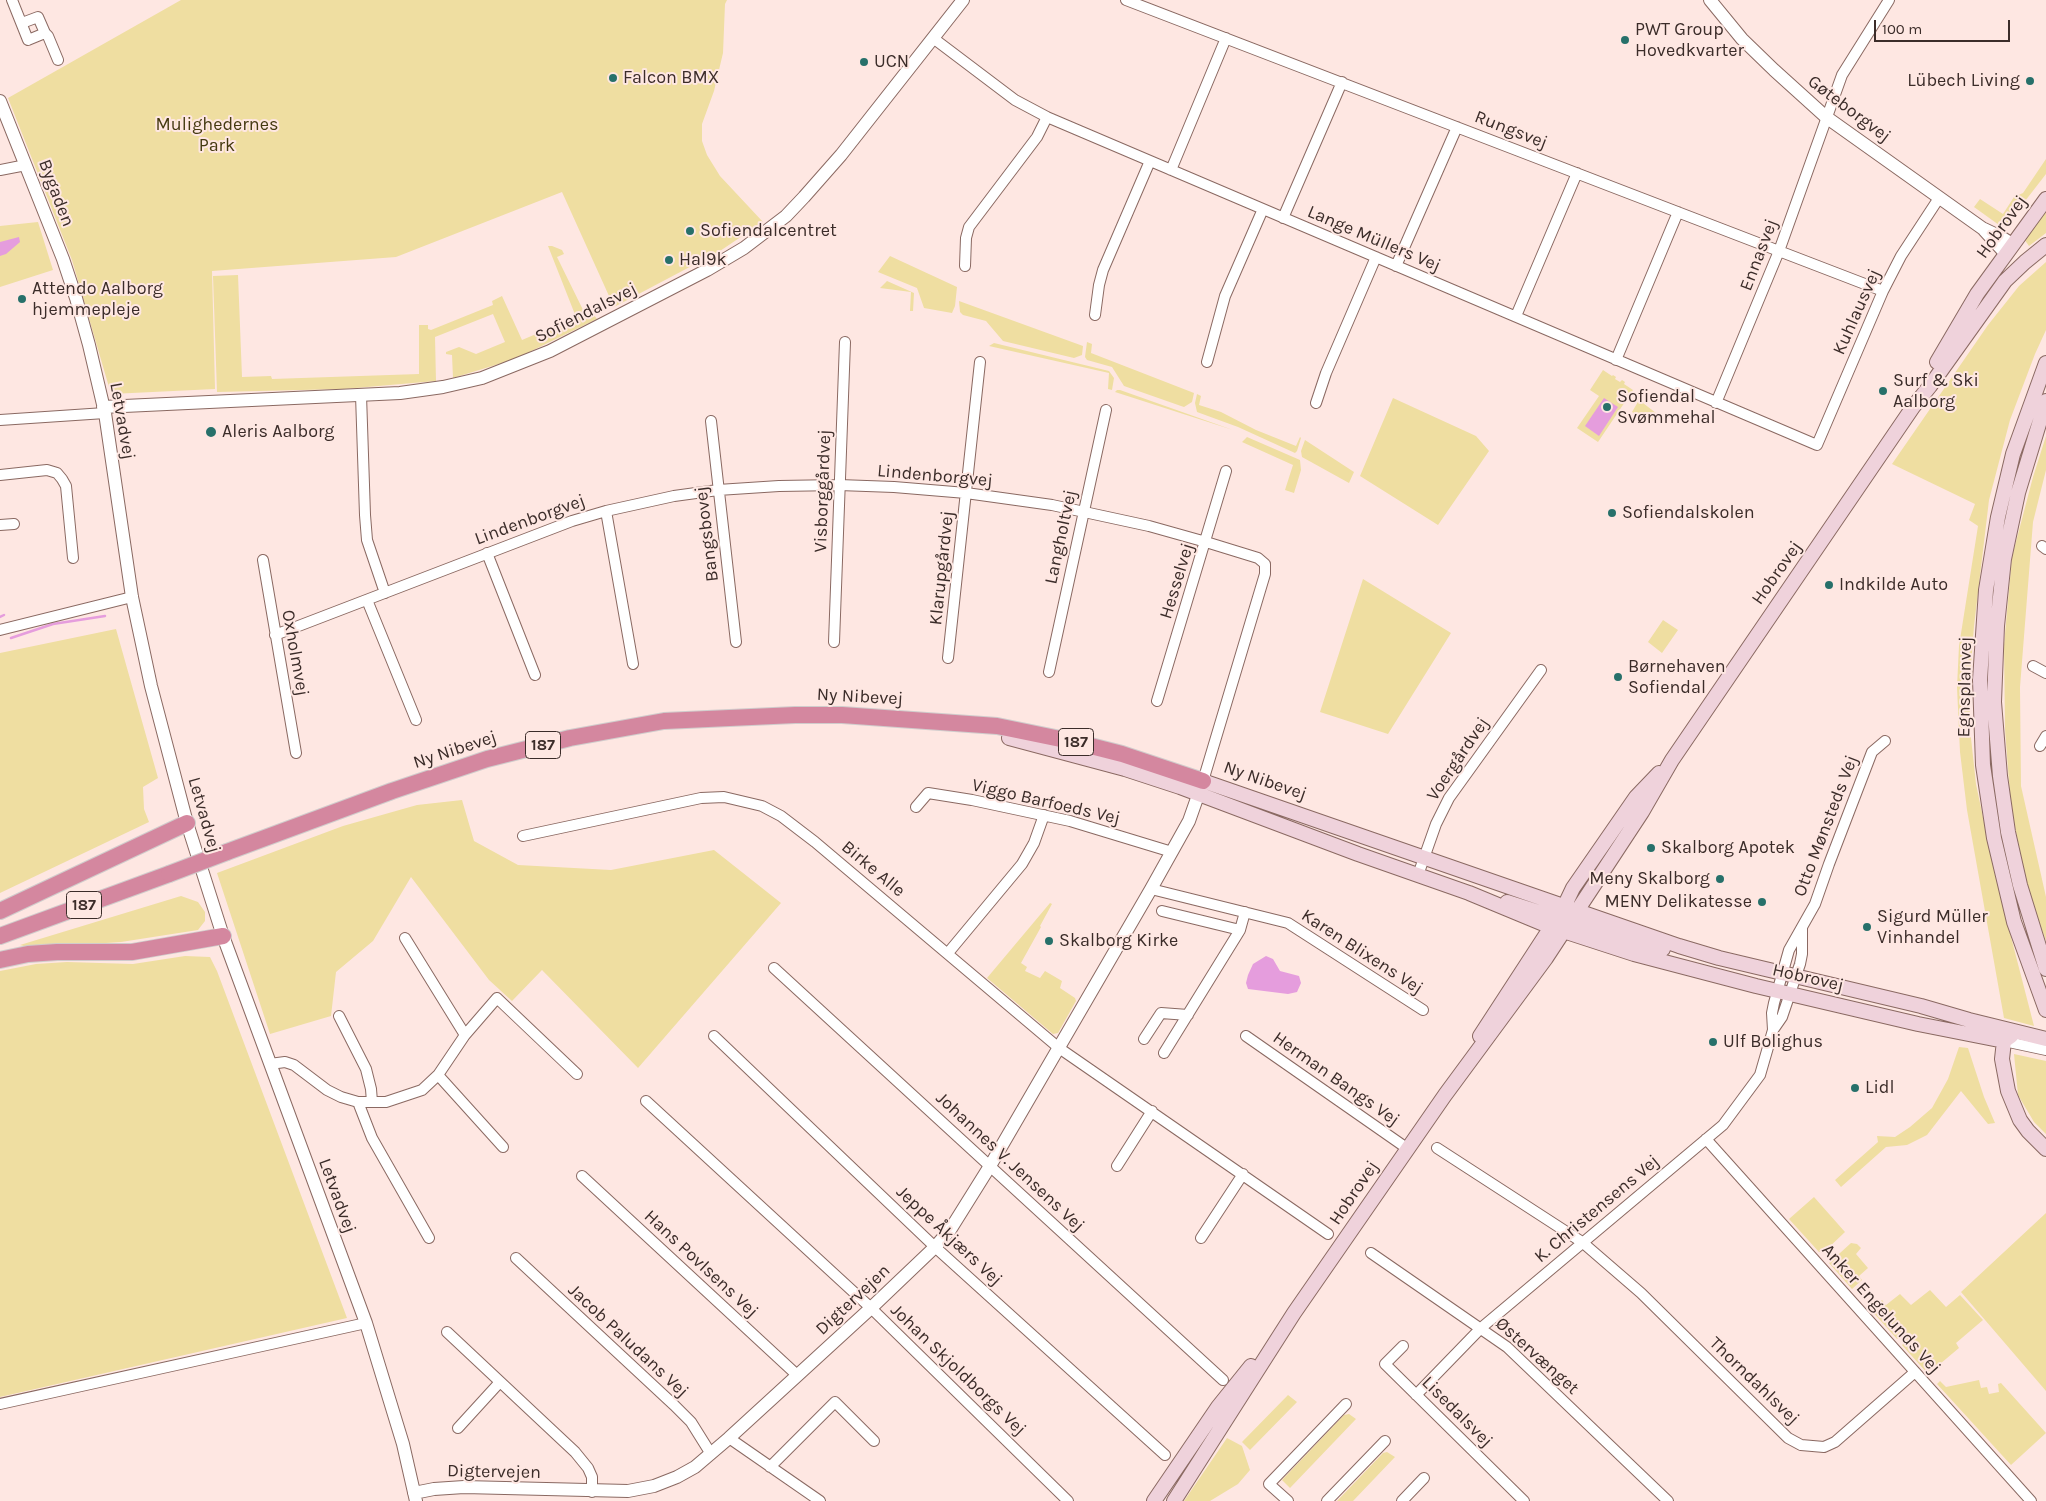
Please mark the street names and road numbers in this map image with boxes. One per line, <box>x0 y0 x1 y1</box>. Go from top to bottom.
street label: Gøteborgvej <box>1803 71 1895 147</box>
street label: Rungsvej <box>1471 106 1551 154</box>
street label: Bygaden <box>33 156 79 230</box>
street label: Hobrovej <box>1972 191 2032 263</box>
street label: Lange Müllers Vej <box>1304 201 1444 277</box>
street label: Ennasvej <box>1735 216 1783 294</box>
street label: Kuhlausvej <box>1828 266 1886 358</box>
street label: Sofiendalsvej <box>531 278 641 348</box>
street label: Letvadvej <box>105 381 139 461</box>
street label: Visborggårdvej <box>810 429 836 553</box>
street label: Lindenborgvej <box>876 460 994 492</box>
street label: Bangsbovej <box>690 485 724 583</box>
street label: Langholtvej <box>1040 488 1082 586</box>
street label: Lindenborgvej <box>472 490 588 550</box>
street label: Klarupgårdvej <box>925 510 959 626</box>
street label: Hobrovej <box>1747 537 1807 609</box>
street label: Hesselvej <box>1155 540 1199 622</box>
street label: Oxholmvej <box>277 608 313 698</box>
street label: Egnsplanvej <box>1953 636 1977 738</box>
street label: Ny Nibevej <box>816 684 904 710</box>
street label: Voergårdvej <box>1422 713 1494 805</box>
street label: Ny Nibevej <box>411 726 499 774</box>
road number: 187 <box>1058 729 1094 756</box>
road number: 187 <box>526 732 560 758</box>
street label: Otto Mønsteds Vej <box>1789 752 1863 900</box>
street label: Ny Nibevej <box>1221 757 1309 805</box>
street label: Viggo Barfoeds Vej <box>970 774 1122 830</box>
street label: Letvadvej <box>183 775 225 855</box>
street label: Birke Alle <box>837 836 909 902</box>
road number: 187 <box>66 892 102 918</box>
street label: Karen Blixens Vej <box>1297 905 1427 999</box>
street label: Hobrovej <box>1770 959 1846 997</box>
street label: Herman Bangs Vej <box>1268 1027 1404 1131</box>
street label: Johannes V. Jensens Vej <box>931 1088 1089 1236</box>
street label: K. Christensens Vej <box>1530 1151 1664 1267</box>
street label: Letvadvej <box>314 1156 360 1236</box>
street label: Hobrovej <box>1325 1157 1383 1229</box>
street label: Jeppe Åkjærs Vej <box>892 1181 1006 1291</box>
street label: Hans Povlsens Vej <box>639 1206 763 1322</box>
street label: Anker Engelunds Vej <box>1817 1240 1945 1378</box>
street label: Digtervejen <box>811 1260 895 1340</box>
street label: Jacob Paludans Vej <box>563 1280 693 1402</box>
street label: Johan Skjoldborgs Vej <box>886 1300 1030 1440</box>
street label: Østervænget <box>1491 1313 1583 1399</box>
street label: Thorndahlsvej <box>1704 1333 1804 1429</box>
street label: Lisedalsvej <box>1417 1372 1497 1452</box>
street label: Digtervejen <box>447 1460 541 1484</box>

